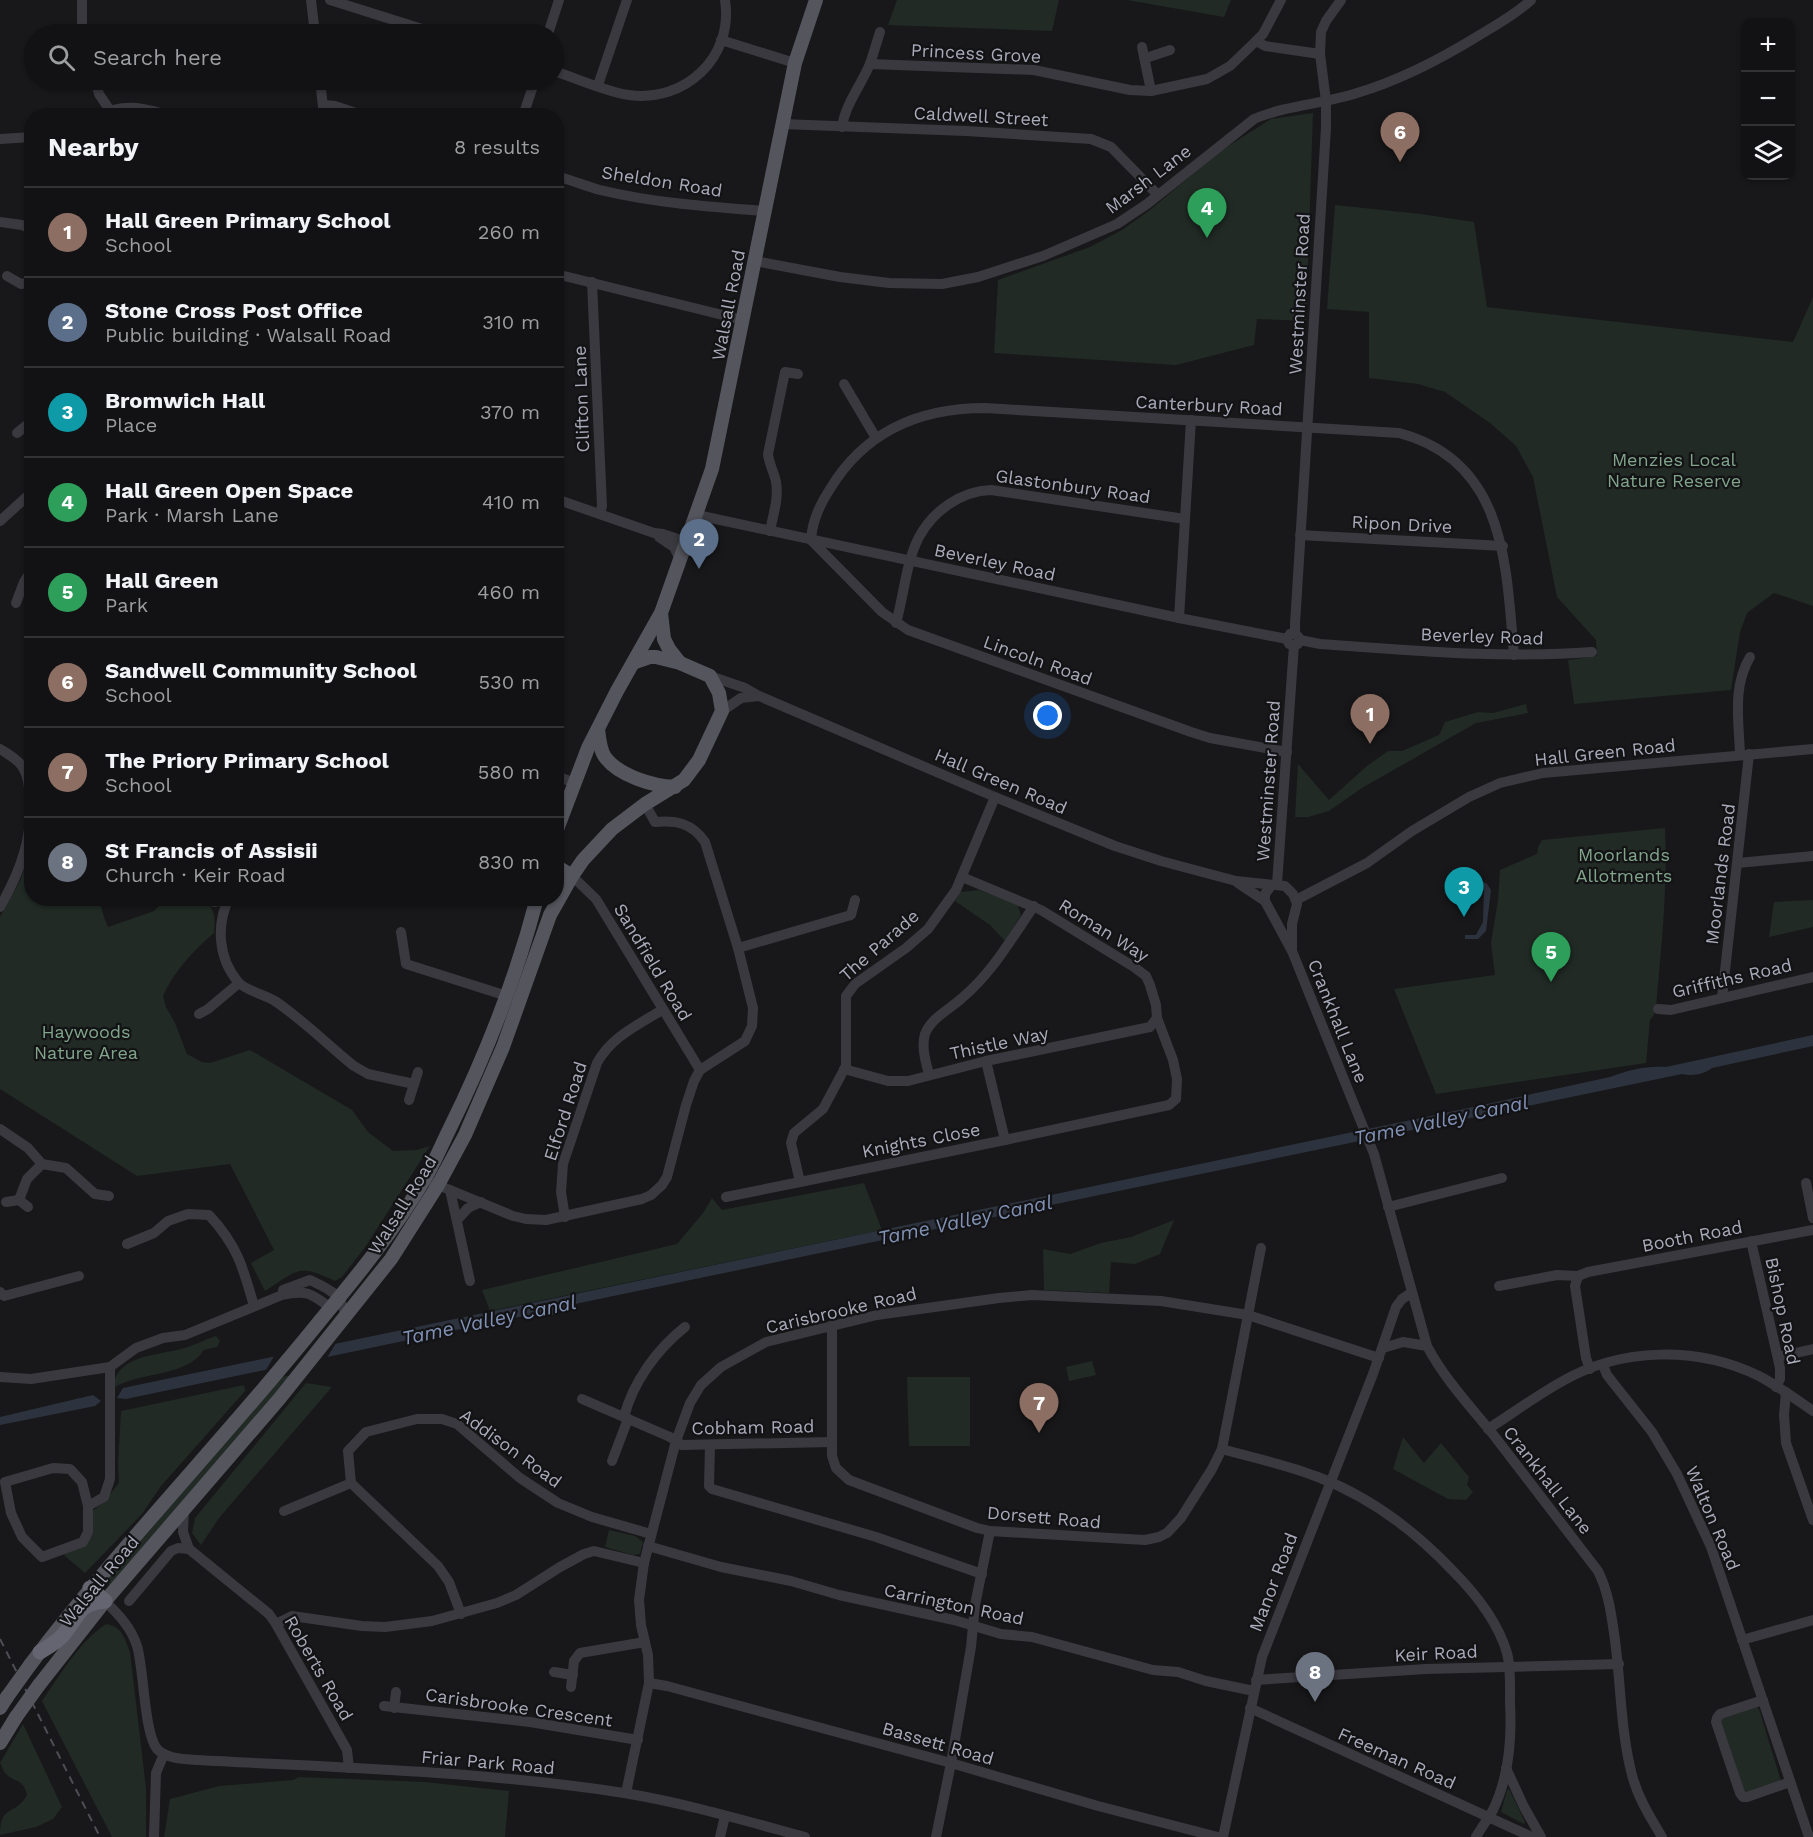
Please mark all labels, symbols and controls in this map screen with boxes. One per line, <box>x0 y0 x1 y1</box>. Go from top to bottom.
map controls <box>1741 18 1795 180</box>
button: + <box>1741 18 1795 72</box>
search box <box>24 24 564 90</box>
street label: Princess Grove <box>910 39 1042 67</box>
icon: search <box>45 41 78 74</box>
text: Search here <box>93 45 222 70</box>
button: − <box>1741 72 1795 126</box>
street label: Caldwell Street <box>913 102 1049 130</box>
pin: 6 <box>1380 112 1420 162</box>
button: layers <box>1741 126 1795 180</box>
text: Nearby <box>48 132 139 162</box>
text: 8 results <box>454 135 540 159</box>
street label: Marsh Lane <box>1101 140 1195 218</box>
street label: Sheldon Road <box>600 161 724 201</box>
pin: 4 <box>1188 188 1226 238</box>
text: Hall Green Primary School <box>105 208 391 233</box>
street label: Westminster Road <box>1284 213 1314 375</box>
text: 1 <box>63 220 72 244</box>
text: 260 m <box>478 220 540 244</box>
text: School <box>105 233 172 257</box>
street label: Walsall Road <box>707 248 749 362</box>
text: Stone Cross Post Office <box>105 298 363 323</box>
text: 2 <box>62 310 73 334</box>
text: 310 m <box>482 310 540 334</box>
text: Public building · Walsall Road <box>105 323 391 347</box>
street label: Clifton Lane <box>569 345 593 453</box>
text: Bromwich Hall <box>105 388 265 413</box>
street label: Canterbury Road <box>1135 391 1283 419</box>
text: 3 <box>62 400 73 424</box>
text: 370 m <box>480 400 540 424</box>
text: Place <box>105 413 157 437</box>
park label: Menzies Local Nature Reserve <box>1607 449 1741 491</box>
street label: Glastonbury Road <box>994 465 1152 507</box>
text: Hall Green Open Space <box>105 478 353 503</box>
text: 4 <box>61 490 74 514</box>
text: 410 m <box>482 490 540 514</box>
text: Park · Marsh Lane <box>105 503 279 527</box>
street label: Ripon Drive <box>1351 511 1453 537</box>
pin: 2 <box>680 520 718 569</box>
street label: Beverley Road <box>932 539 1058 585</box>
text: Hall Green <box>105 568 219 593</box>
text: 5 <box>62 580 73 604</box>
text: 460 m <box>477 580 540 604</box>
text: Park <box>105 593 148 617</box>
street label: Beverley Road <box>1420 623 1544 649</box>
street label: Lincoln Road <box>981 631 1095 689</box>
text: Sandwell Community School <box>105 658 417 683</box>
text: 6 <box>61 670 74 694</box>
text: 530 m <box>478 670 540 694</box>
text: School <box>105 683 172 707</box>
pin: 1 <box>1350 694 1390 744</box>
street label: Westminster Road <box>1252 700 1284 862</box>
your location <box>1033 701 1062 730</box>
street label: Hall Green Road <box>1533 734 1677 770</box>
street label: Hall Green Road <box>932 744 1070 818</box>
text: The Priory Primary School <box>105 748 389 773</box>
text: 7 <box>61 760 74 784</box>
text: 580 m <box>478 760 540 784</box>
text: School <box>105 773 172 797</box>
street label: Moorlands Road <box>1701 802 1739 946</box>
text: St Francis of Assisii <box>105 838 318 863</box>
park label: Moorlands Allotments <box>1576 844 1672 886</box>
text: 8 <box>61 850 74 874</box>
text: 830 m <box>478 850 540 874</box>
text: Church · Keir Road <box>105 863 286 887</box>
pin: 3 <box>1444 868 1484 917</box>
street label: Roman Way <box>1055 894 1153 966</box>
street label: Sandfield Road <box>610 900 696 1024</box>
street label: The Parade <box>835 905 923 985</box>
pin: 5 <box>1532 932 1570 982</box>
street label: Griffiths Road <box>1670 954 1794 1002</box>
street label: Crankhall Lane <box>1304 956 1372 1086</box>
park label: Haywoods Nature Area <box>34 1021 138 1063</box>
street label: Thistle Way <box>948 1022 1051 1064</box>
street label: Elford Road <box>539 1059 591 1163</box>
water label: Tame Valley Canal <box>1352 1090 1530 1150</box>
street label: Knights Close <box>860 1118 982 1162</box>
street label: Walsall Road <box>363 1152 441 1258</box>
water label: Tame Valley Canal <box>876 1190 1054 1250</box>
street label: Booth Road <box>1640 1216 1744 1256</box>
street label: Bishop Road <box>1761 1255 1805 1367</box>
street label: Carisbrooke Road <box>763 1282 919 1338</box>
water label: Tame Valley Canal <box>400 1290 578 1350</box>
pin: 7 <box>1020 1384 1058 1433</box>
street label: Addison Road <box>456 1404 566 1492</box>
street label: Cobham Road <box>691 1415 815 1439</box>
street label: Crankhall Lane <box>1499 1422 1597 1538</box>
street label: Walton Road <box>1682 1463 1744 1573</box>
street label: Dorsett Road <box>986 1502 1102 1532</box>
street label: Manor Road <box>1244 1530 1302 1634</box>
street label: Walsall Road <box>55 1531 143 1631</box>
street label: Carrington Road <box>882 1579 1026 1629</box>
street label: Roberts Road <box>280 1612 358 1724</box>
street label: Keir Road <box>1394 1640 1478 1666</box>
pin: 8 <box>1296 1652 1334 1702</box>
street label: Carisbrooke Crescent <box>424 1683 614 1731</box>
street label: Bassett Road <box>880 1717 996 1769</box>
street label: Freeman Road <box>1335 1723 1459 1793</box>
street label: Friar Park Road <box>420 1746 556 1778</box>

